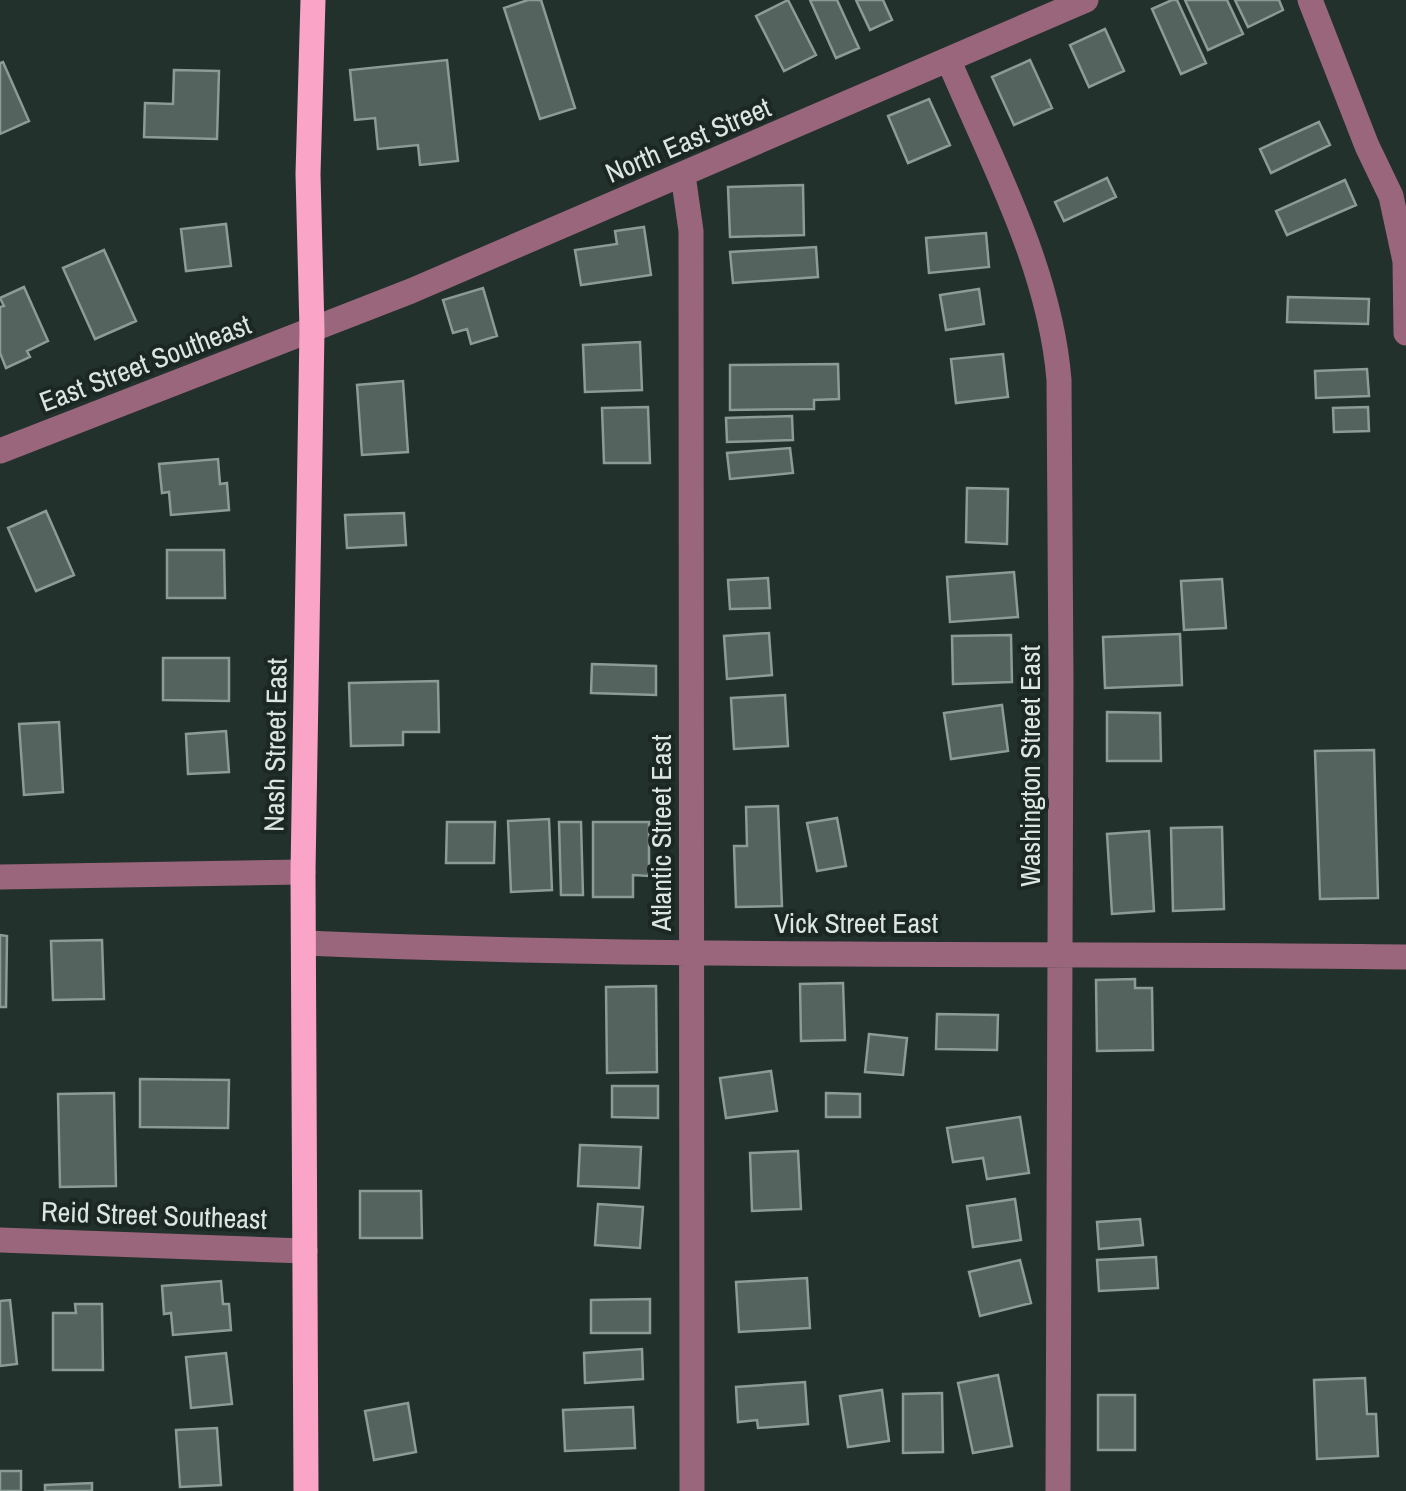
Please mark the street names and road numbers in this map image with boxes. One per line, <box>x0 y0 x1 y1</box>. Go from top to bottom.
street label: North East Street <box>600 88 776 192</box>
street label: East Street Southeast <box>34 305 256 421</box>
street label: Washington Street East <box>1011 645 1049 887</box>
street label: Nash Street East <box>254 658 296 832</box>
street label: Atlantic Street East <box>642 735 680 932</box>
street label: Vick Street East <box>774 904 938 942</box>
street label: Reid Street Southeast <box>40 1192 268 1238</box>

